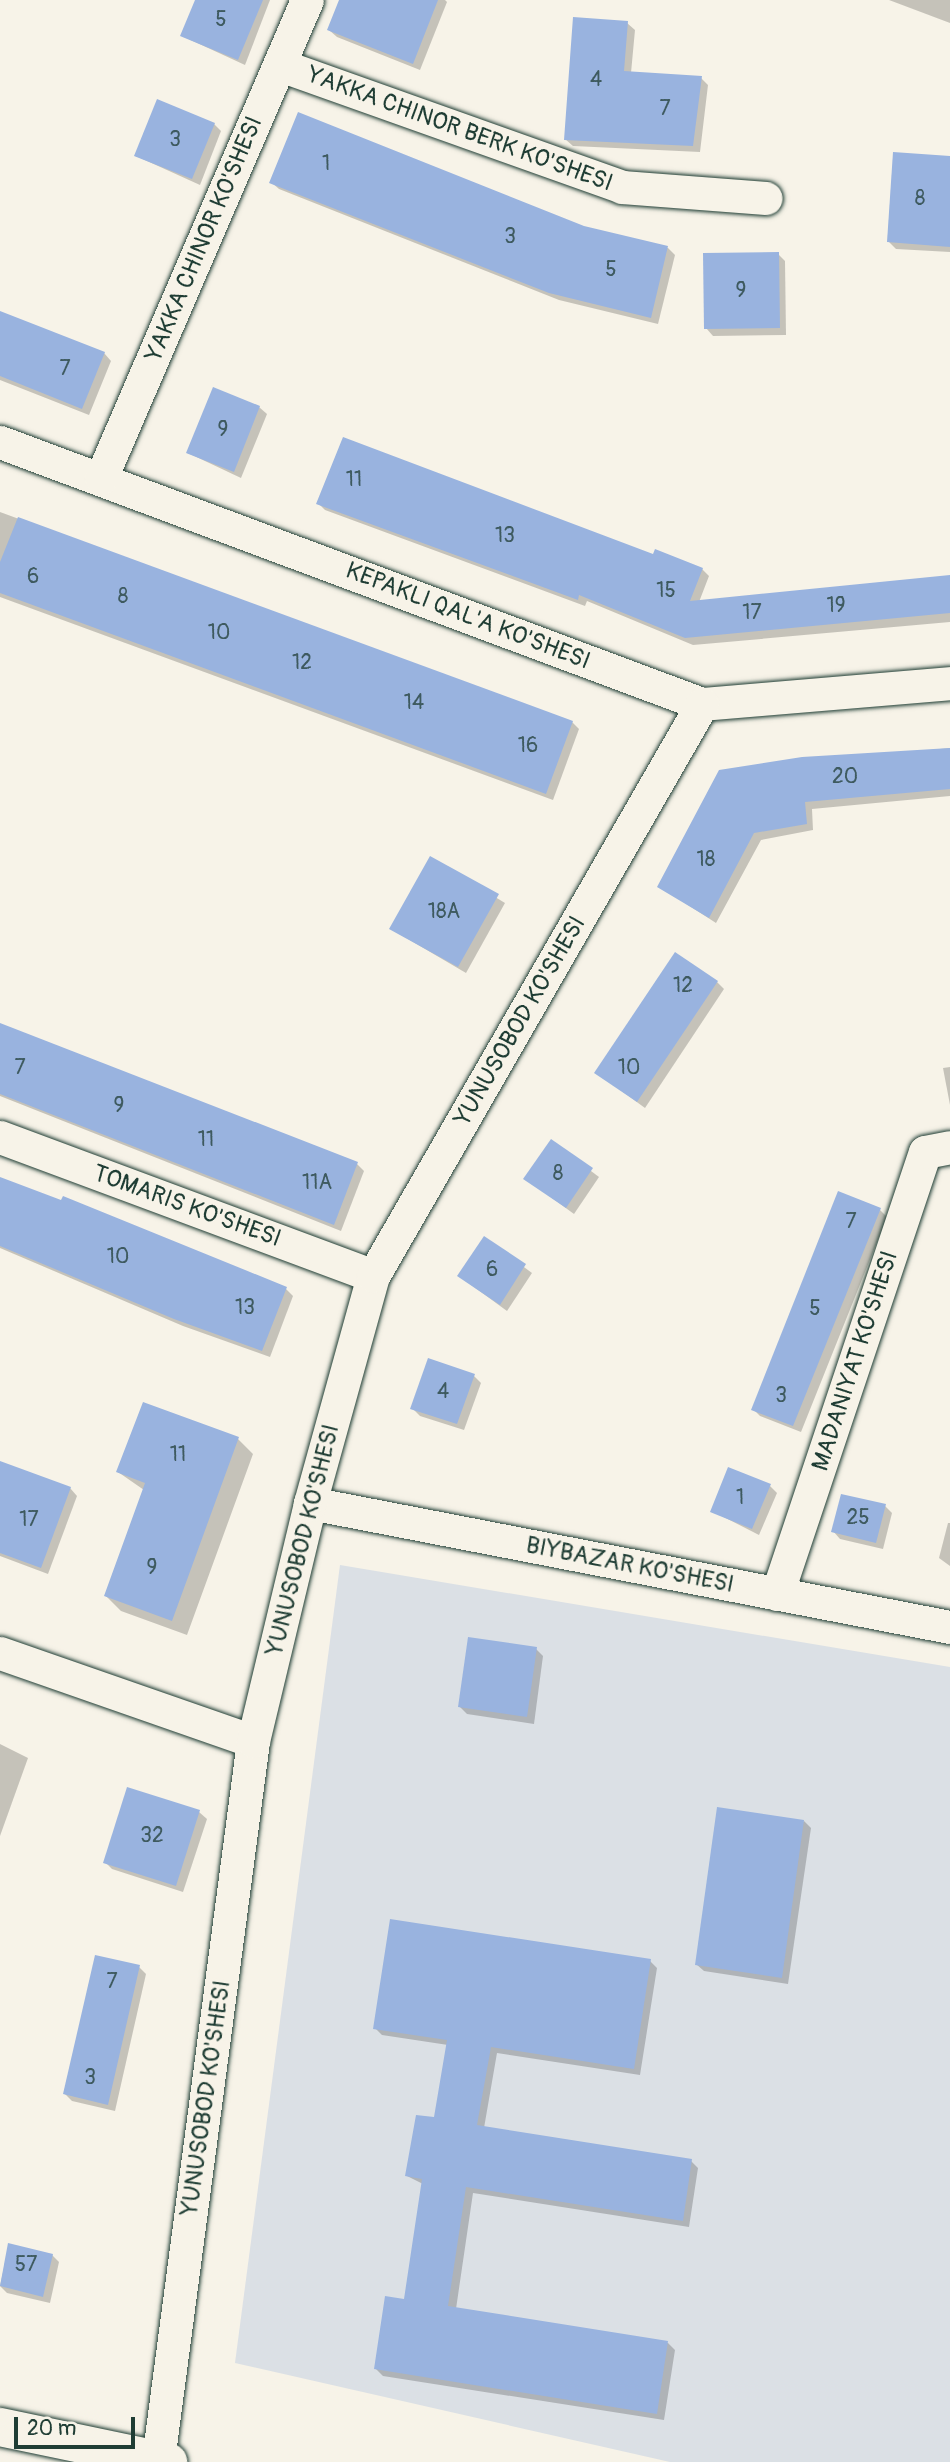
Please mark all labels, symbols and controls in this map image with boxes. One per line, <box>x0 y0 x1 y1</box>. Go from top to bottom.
house number: 5 <box>215 7 227 33</box>
street label: YAKKA CHINOR BERK KO'SHESI <box>303 60 617 198</box>
house number: 4 <box>590 67 602 93</box>
house number: 7 <box>659 96 671 122</box>
street label: YAKKA CHINOR KO'SHESI <box>139 112 269 366</box>
house number: 3 <box>169 127 181 153</box>
house number: 1 <box>322 151 330 177</box>
house number: 8 <box>915 186 925 212</box>
house number: 3 <box>504 224 516 250</box>
house number: 5 <box>605 257 617 283</box>
house number: 9 <box>736 278 746 304</box>
house number: 7 <box>59 356 71 382</box>
house number: 9 <box>218 417 228 443</box>
house number: 11 <box>346 467 362 493</box>
house number: 13 <box>495 523 515 549</box>
street label: KEPAKLI QAL'A KO'SHESI <box>342 556 594 676</box>
house number: 6 <box>27 564 39 590</box>
house number: 15 <box>656 578 676 604</box>
house number: 8 <box>118 584 128 610</box>
house number: 19 <box>826 593 846 619</box>
house number: 17 <box>742 600 762 626</box>
house number: 10 <box>208 620 230 646</box>
house number: 12 <box>292 650 312 676</box>
house number: 14 <box>404 690 424 716</box>
house number: 16 <box>518 733 538 759</box>
house number: 20 <box>832 764 858 790</box>
house number: 18 <box>697 847 715 873</box>
house number: 18A <box>428 899 460 925</box>
street label: YUNUSOBOD KO'SHESI <box>448 911 592 1131</box>
house number: 12 <box>673 973 693 999</box>
house number: 7 <box>14 1055 26 1081</box>
house number: 10 <box>618 1055 640 1081</box>
house number: 9 <box>114 1093 124 1119</box>
house number: 11 <box>198 1127 214 1153</box>
street label: TOMARIS KO'SHESI <box>89 1159 285 1253</box>
house number: 8 <box>553 1161 563 1187</box>
house number: 11A <box>302 1170 332 1196</box>
house number: 7 <box>845 1209 857 1235</box>
house number: 10 <box>107 1244 129 1270</box>
street label: MADANIYAT KO'SHESI <box>806 1247 904 1475</box>
house number: 6 <box>486 1257 498 1283</box>
house number: 13 <box>235 1295 255 1321</box>
house number: 5 <box>809 1296 821 1322</box>
house number: 4 <box>437 1379 449 1405</box>
house number: 3 <box>775 1383 787 1409</box>
street label: YUNUSOBOD KO'SHESI <box>260 1421 346 1659</box>
house number: 11 <box>170 1442 186 1468</box>
house number: 1 <box>736 1485 744 1511</box>
house number: 25 <box>846 1505 870 1531</box>
house number: 17 <box>19 1507 39 1533</box>
street label: BIYBAZAR KO'SHESI <box>523 1531 737 1599</box>
house number: 9 <box>147 1555 157 1581</box>
house number: 32 <box>140 1823 164 1849</box>
house number: 7 <box>106 1969 118 1995</box>
street label: YUNUSOBOD KO'SHESI <box>175 1979 237 2217</box>
house number: 3 <box>84 2065 96 2091</box>
house number: 57 <box>15 2252 37 2278</box>
scale bar <box>18 2402 138 2446</box>
text: 20 m <box>27 2415 76 2442</box>

